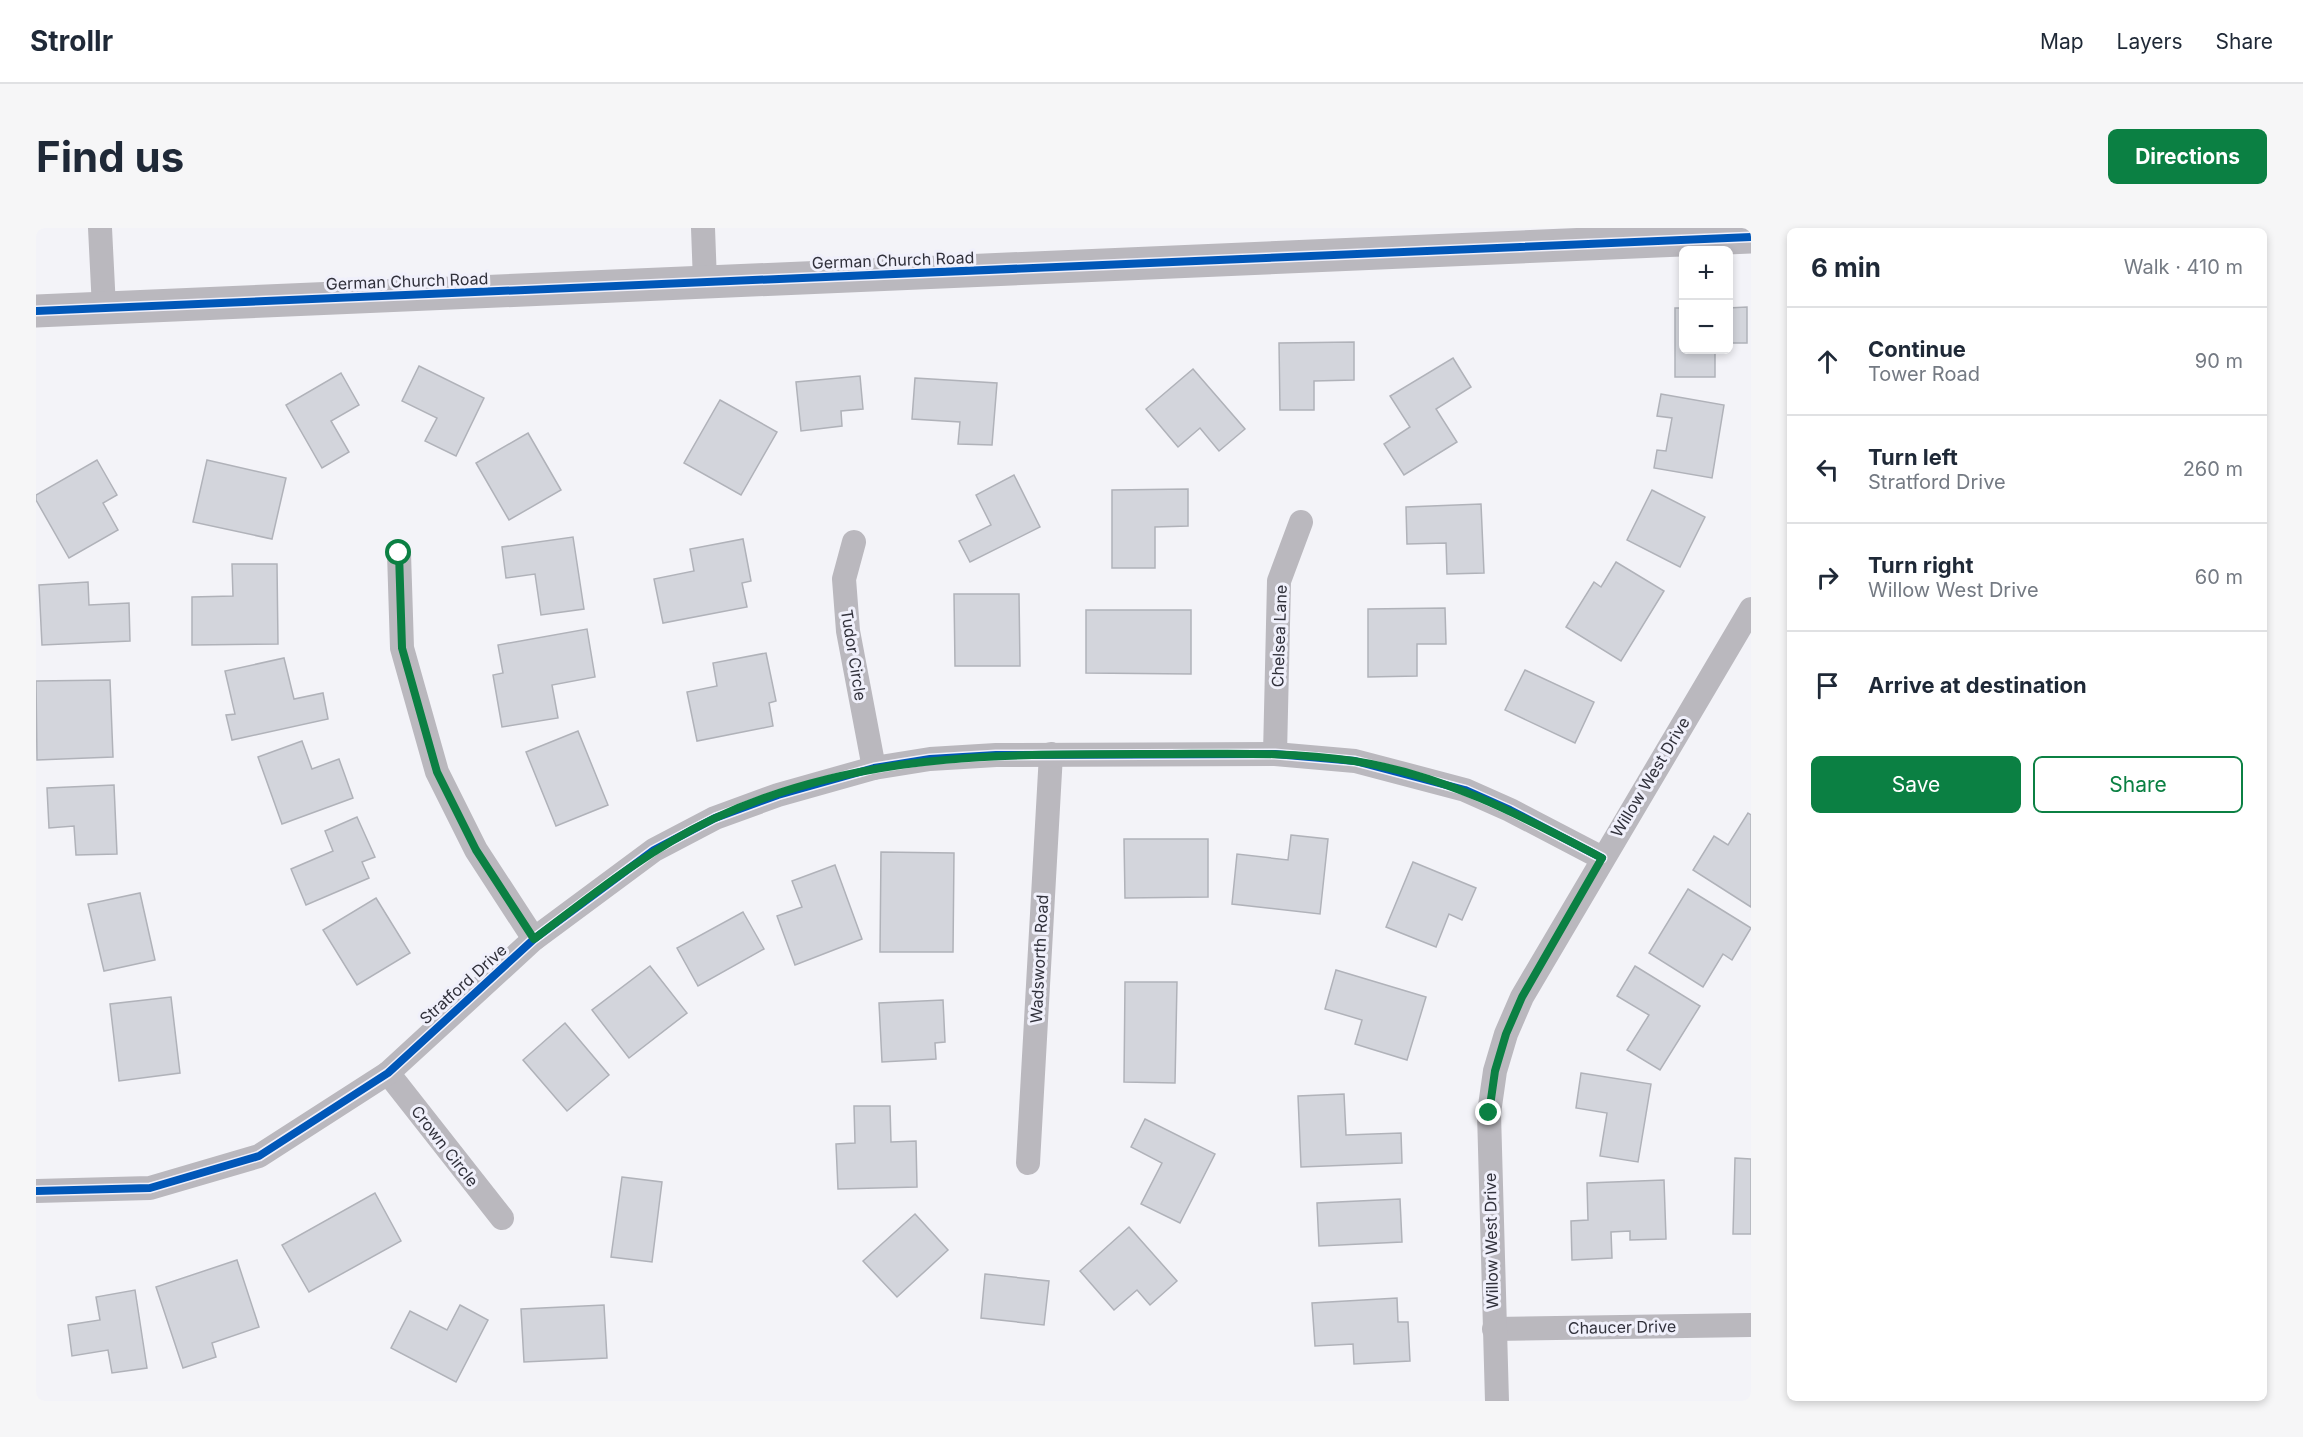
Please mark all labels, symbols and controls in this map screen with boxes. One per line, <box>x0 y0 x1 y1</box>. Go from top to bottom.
text: Strollr <box>30 24 113 58</box>
text: Map <box>2040 29 2084 54</box>
text: Layers <box>2117 29 2183 54</box>
text: Share <box>2216 29 2273 54</box>
button: Directions <box>2108 129 2267 184</box>
text: Find us <box>36 131 184 182</box>
map controls <box>1679 246 1733 354</box>
button: + <box>1679 246 1733 300</box>
street label: German Church Road <box>811 247 975 273</box>
text: 6 min <box>1811 252 1881 283</box>
text: Walk · 410 m <box>2124 255 2243 279</box>
street label: German Church Road <box>325 268 489 294</box>
button: − <box>1679 300 1733 354</box>
text: Continue <box>1868 336 1966 362</box>
icon: ahead <box>1811 345 1844 378</box>
text: 90 m <box>2195 349 2243 373</box>
text: Tower Road <box>1868 362 1980 386</box>
text: Turn left <box>1868 444 1958 470</box>
icon: left <box>1811 453 1844 486</box>
text: 260 m <box>2183 457 2243 481</box>
text: Stratford Drive <box>1868 470 2006 494</box>
route start <box>385 539 411 565</box>
text: Turn right <box>1868 552 1974 578</box>
icon: right <box>1811 561 1844 594</box>
text: 60 m <box>2195 565 2243 589</box>
text: Willow West Drive <box>1868 578 2039 602</box>
street label: Chelsea Lane <box>1267 584 1291 688</box>
street label: Tudor Circle <box>837 608 871 702</box>
icon: arrive <box>1811 669 1844 702</box>
text: Arrive at destination <box>1868 672 2087 698</box>
street label: Willow West Drive <box>1606 713 1694 841</box>
button: Save <box>1811 756 2021 813</box>
button: Share <box>2033 756 2243 813</box>
street label: Wadsworth Road <box>1026 894 1052 1024</box>
street label: Stratford Drive <box>415 940 511 1028</box>
route end <box>1475 1099 1501 1125</box>
street label: Crown Circle <box>407 1101 483 1191</box>
street label: Willow West Drive <box>1480 1173 1502 1309</box>
street label: Chaucer Drive <box>1568 1316 1676 1338</box>

